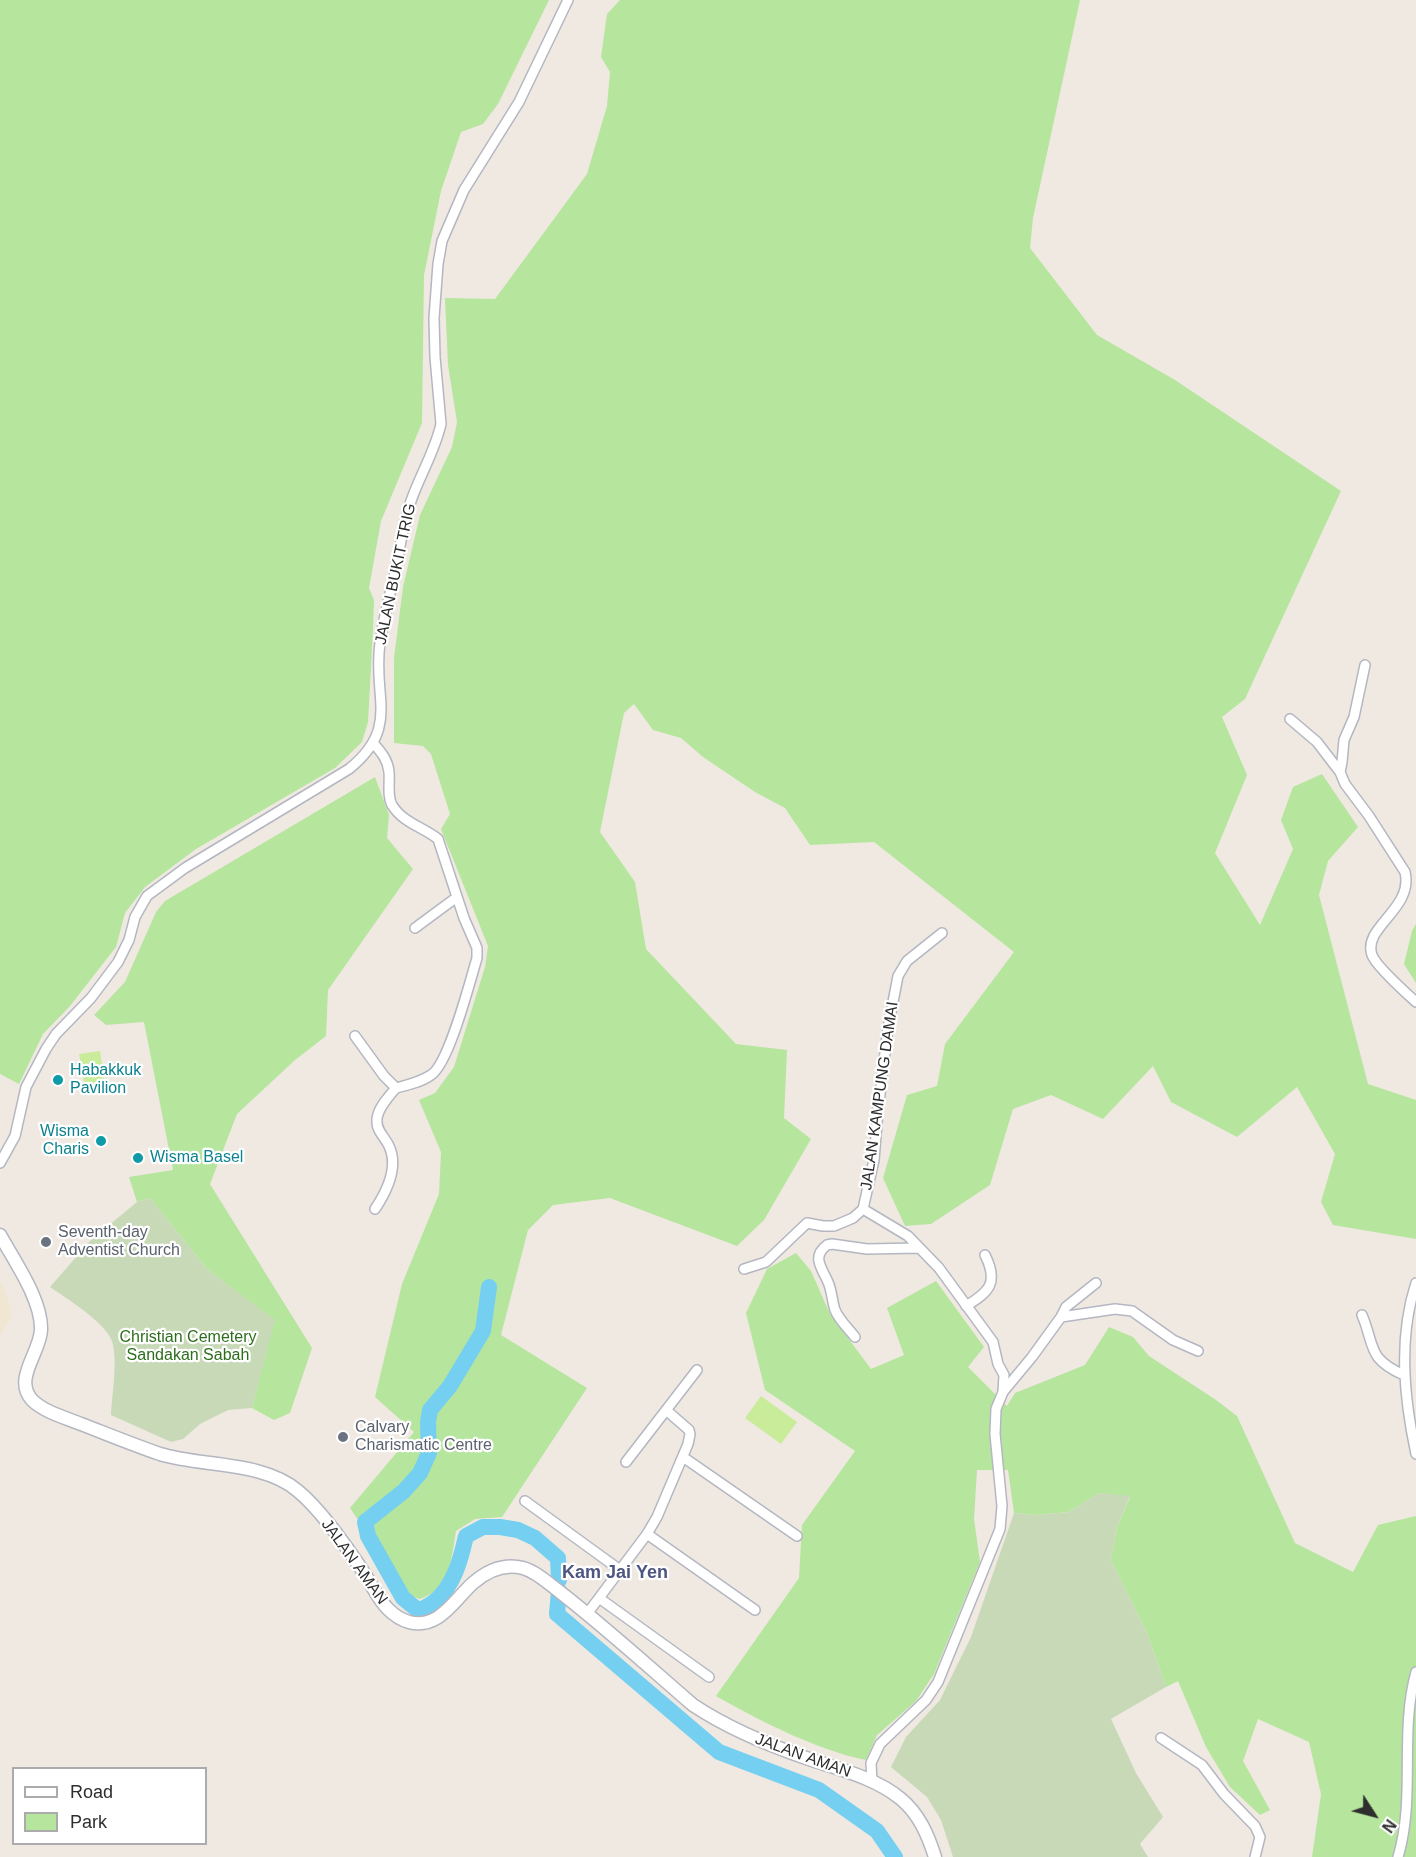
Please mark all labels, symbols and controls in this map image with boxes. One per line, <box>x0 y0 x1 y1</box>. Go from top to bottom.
street label: JALAN BUKIT TRIG <box>372 502 420 646</box>
street label: JALAN KAMPUNG DAMAI <box>857 1000 903 1192</box>
place label: Habakkuk Pavilion <box>70 1061 141 1099</box>
marker: Habakkuk Pavilion <box>51 1073 65 1087</box>
place label: Wisma Charis <box>40 1122 89 1160</box>
marker: Wisma Charis <box>94 1134 108 1148</box>
place label: Wisma Basel <box>150 1148 243 1168</box>
marker: Wisma Basel <box>131 1151 145 1165</box>
place label: Seventh-day Adventist Church <box>58 1223 180 1261</box>
marker: Seventh-day Adventist Church <box>39 1235 53 1249</box>
park label: Christian Cemetery Sandakan Sabah <box>120 1328 256 1366</box>
place label: Calvary Charismatic Centre <box>355 1418 492 1456</box>
marker: Calvary Charismatic Centre <box>336 1430 350 1444</box>
street label: JALAN AMAN <box>317 1516 391 1608</box>
district label: Kam Jai Yen <box>562 1562 668 1584</box>
street label: JALAN AMAN <box>753 1730 853 1782</box>
legend <box>12 1767 207 1845</box>
text: Road <box>70 1782 113 1802</box>
north arrow <box>1344 1785 1404 1845</box>
text: Park <box>70 1812 107 1832</box>
text: N <box>1379 1816 1399 1836</box>

